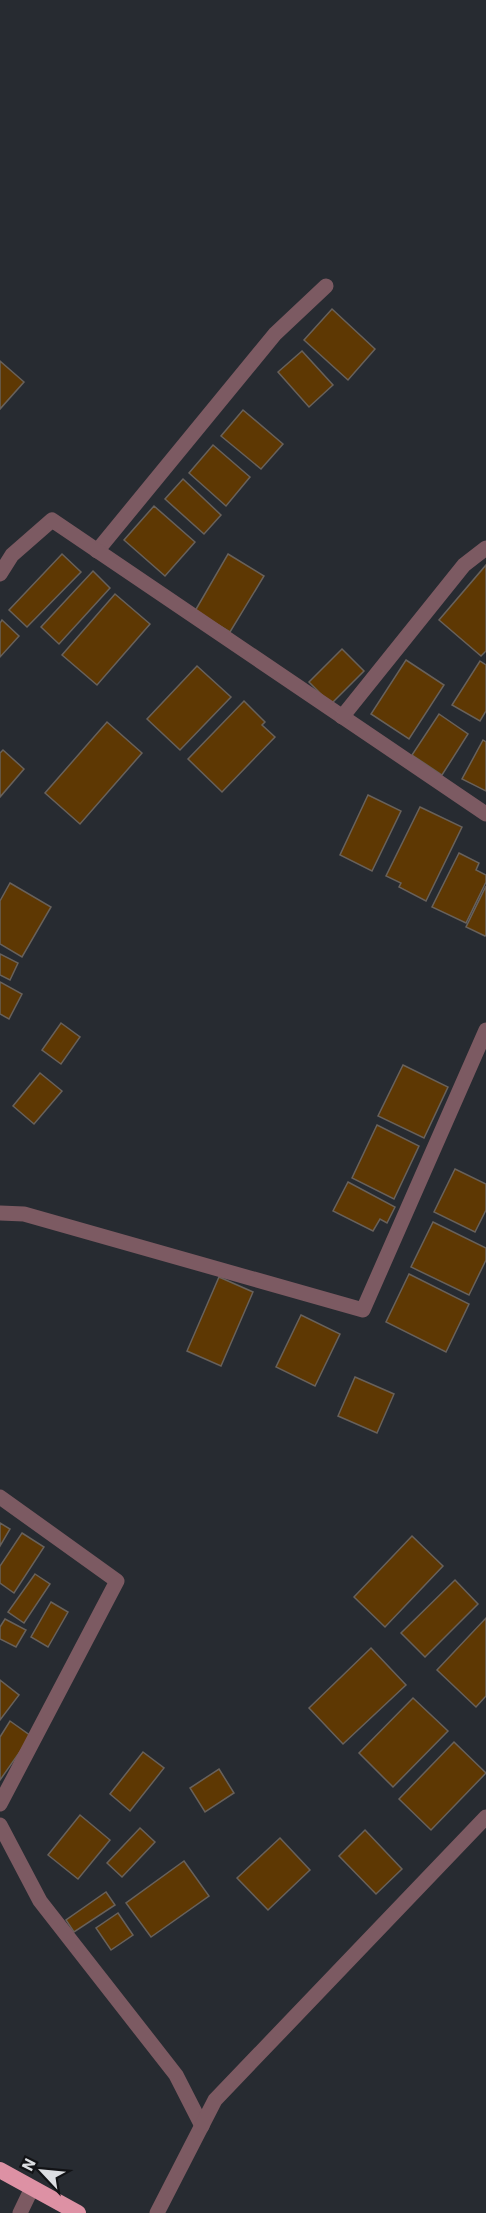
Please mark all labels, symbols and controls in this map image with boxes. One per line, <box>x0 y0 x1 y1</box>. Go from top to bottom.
north arrow <box>12 2141 72 2201</box>
text: N <box>17 2155 40 2174</box>

